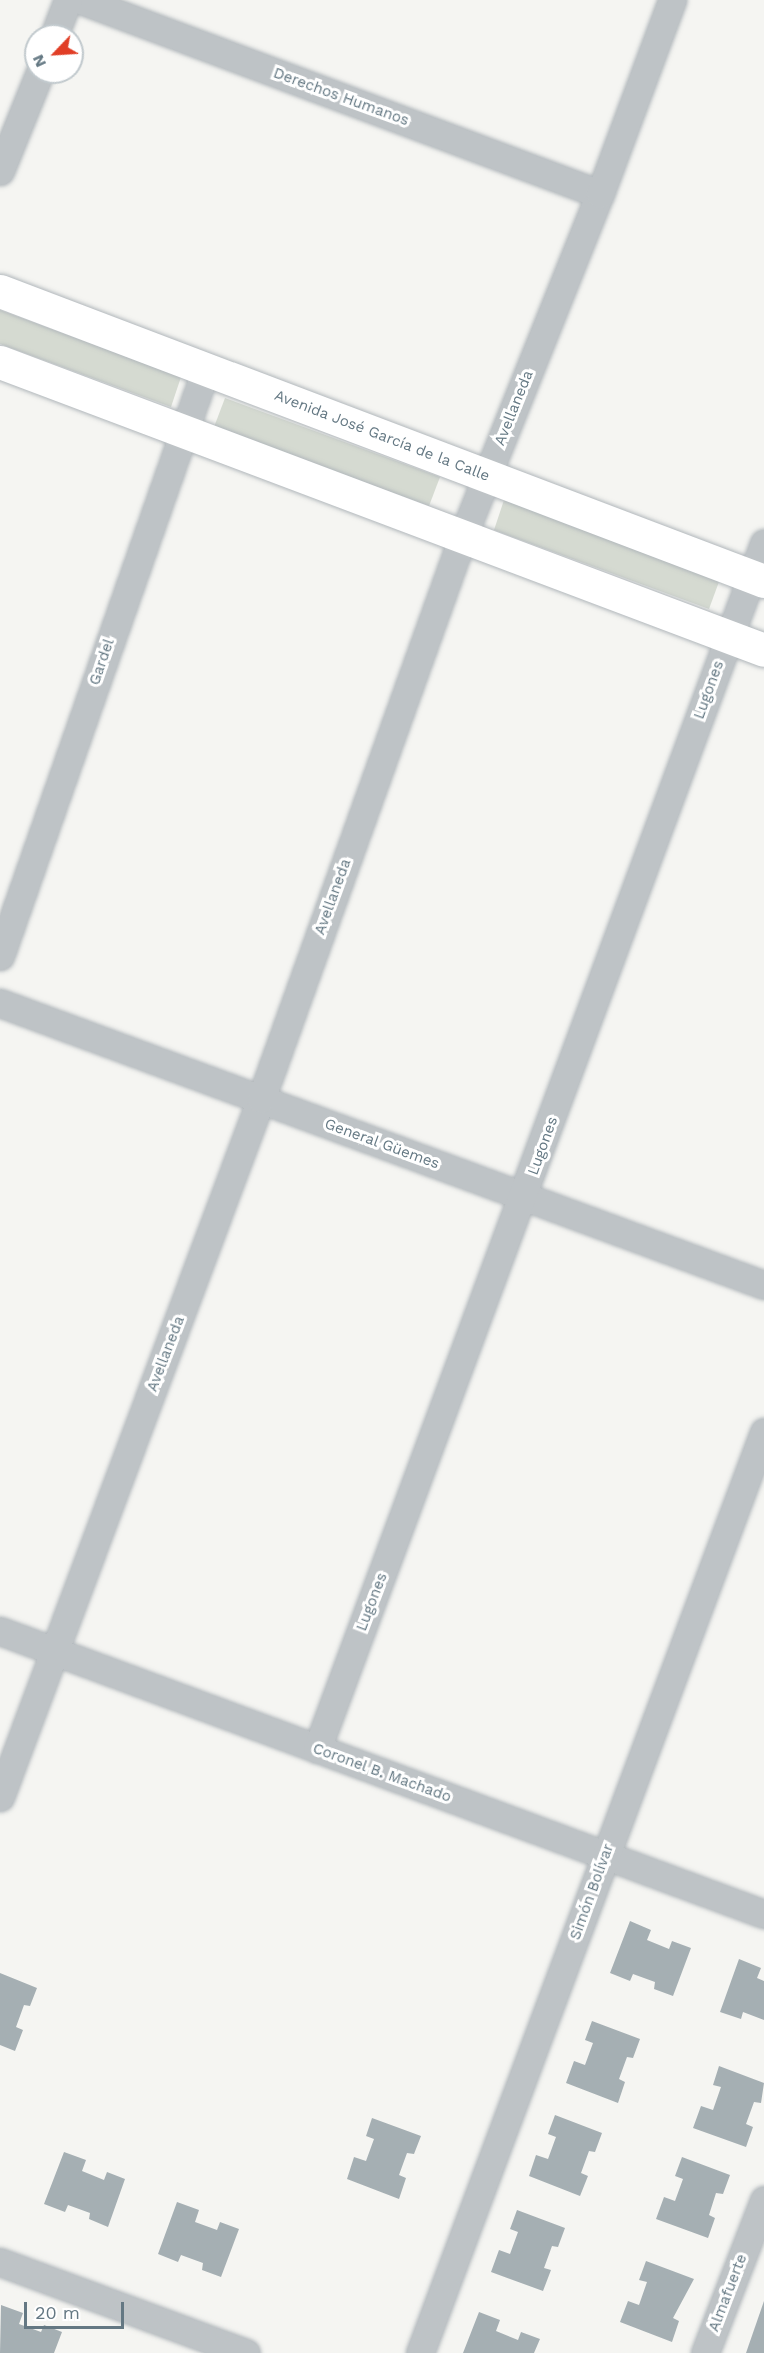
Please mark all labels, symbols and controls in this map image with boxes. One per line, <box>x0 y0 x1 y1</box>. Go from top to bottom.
north arrow <box>24 24 84 84</box>
text: N <box>28 52 50 70</box>
street label: Derechos Humanos <box>271 64 411 130</box>
street label: Avellaneda <box>491 368 537 448</box>
street label: Avenida José García de la Calle <box>271 386 493 486</box>
street label: Gardel <box>86 636 118 688</box>
street label: Lugones <box>690 658 728 722</box>
street label: Avellaneda <box>311 857 355 937</box>
street label: Lugones <box>524 1114 562 1178</box>
street label: General Güemes <box>322 1115 442 1173</box>
street label: Avellaneda <box>143 1314 189 1394</box>
street label: Lugones <box>353 1570 391 1634</box>
street label: Coronel B. Machado <box>310 1739 454 1807</box>
street label: Simón Bolívar <box>566 1842 618 1942</box>
street label: Almafuerte <box>705 2252 751 2334</box>
scale bar <box>27 2290 128 2328</box>
text: 20 m <box>35 2302 80 2323</box>

